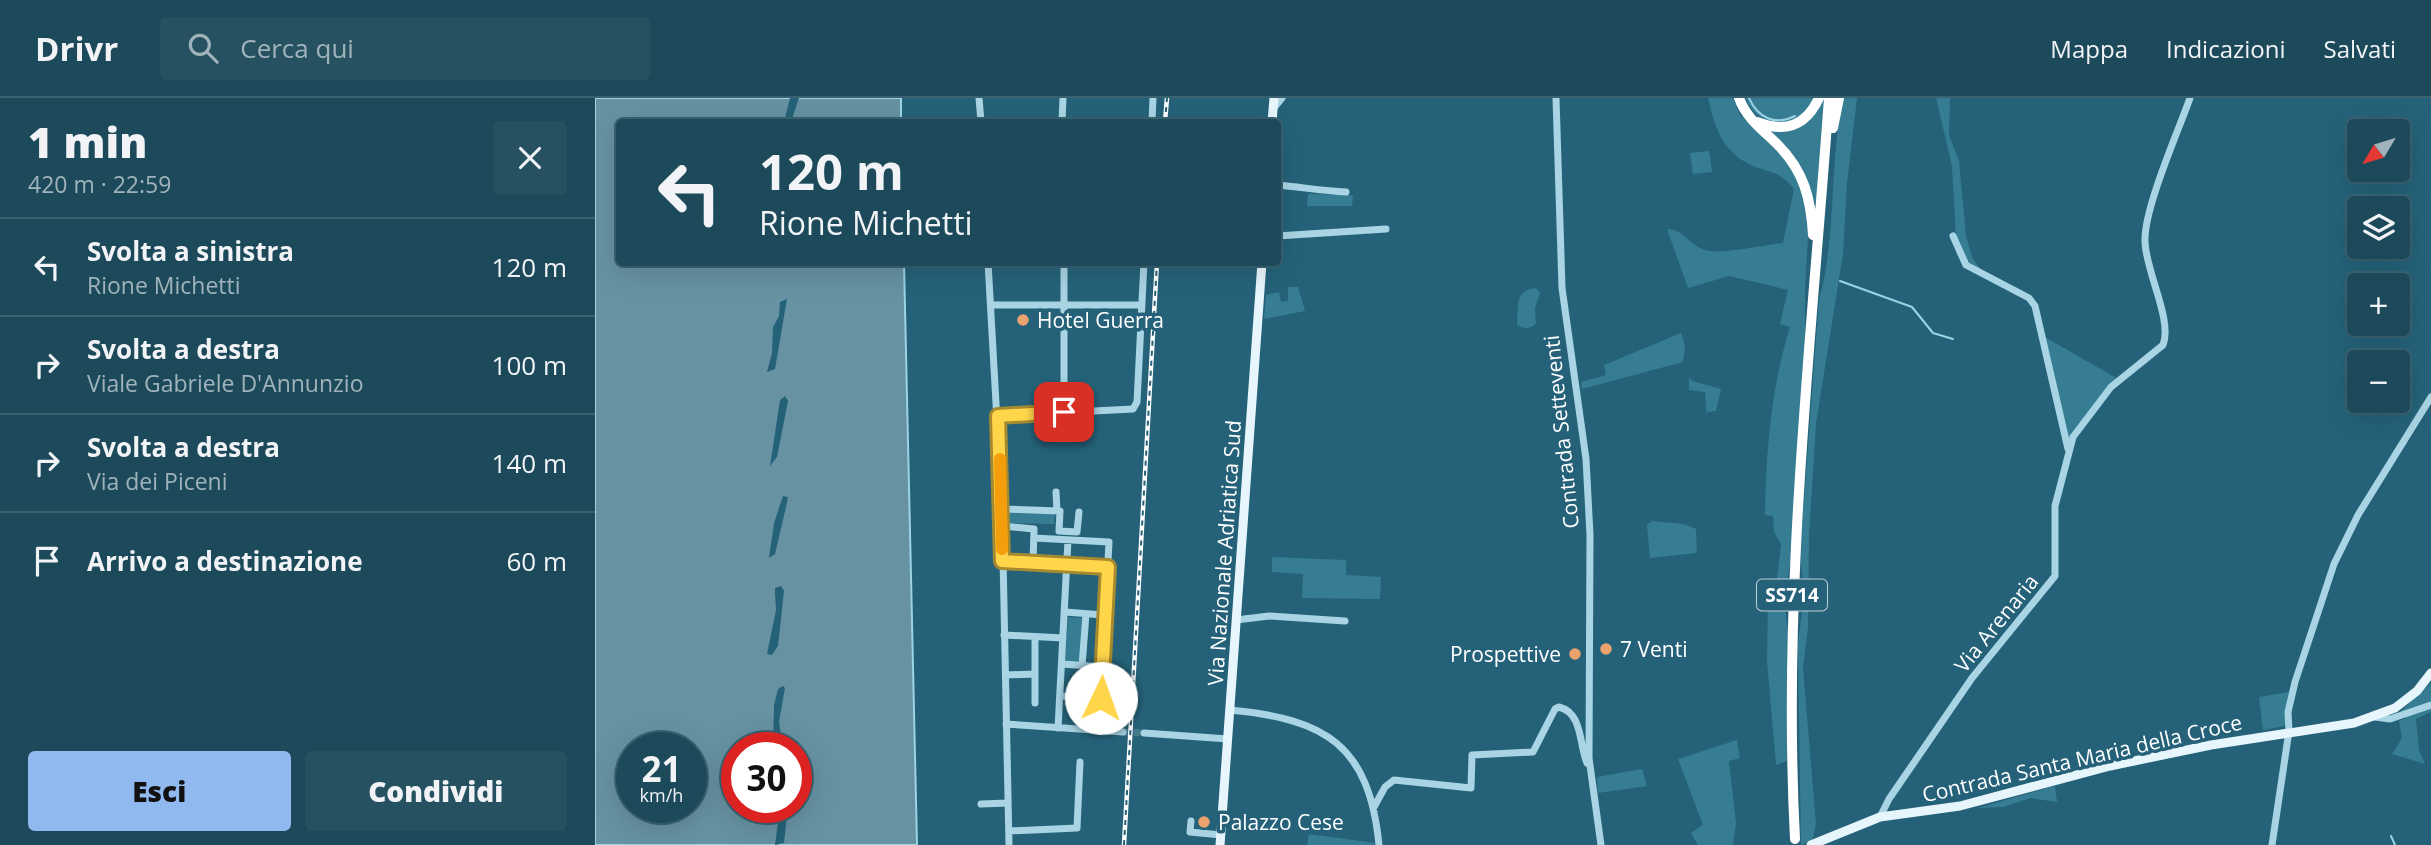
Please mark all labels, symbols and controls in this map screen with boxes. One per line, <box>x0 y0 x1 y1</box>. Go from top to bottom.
search box <box>160 17 650 80</box>
text: Drivr <box>35 26 118 71</box>
icon: search <box>184 29 222 67</box>
text: Cerca qui <box>240 30 354 66</box>
text: Mappa <box>2050 32 2128 65</box>
text: Indicazioni <box>2166 32 2286 65</box>
text: Salvati <box>2324 32 2396 65</box>
text: 1 min <box>28 113 147 170</box>
north arrow <box>2347 119 2410 182</box>
map controls <box>2347 119 2410 413</box>
button: close <box>493 121 567 195</box>
text: 120 m <box>759 138 904 204</box>
icon: left <box>644 147 735 238</box>
text: 420 m · 22:59 <box>28 168 171 200</box>
button: layers <box>2347 196 2410 259</box>
text: Rione Michetti <box>759 201 973 244</box>
text: Svolta a sinistra <box>87 233 294 269</box>
icon: left <box>28 248 66 286</box>
text: 120 m <box>492 249 567 285</box>
text: Rione Michetti <box>87 269 241 301</box>
button: + <box>2347 273 2410 336</box>
place label: Hotel Guerra <box>1037 306 1164 334</box>
marker: Hotel Guerra <box>1015 312 1031 328</box>
text: Svolta a destra <box>87 331 280 367</box>
street label: Contrada Setteventi <box>1537 334 1585 530</box>
icon: right <box>28 346 66 384</box>
text: 100 m <box>492 347 567 383</box>
button: − <box>2347 350 2410 413</box>
text: Viale Gabriele D'Annunzio <box>87 367 364 399</box>
pin <box>1034 382 1094 442</box>
icon: arrive <box>1045 393 1083 431</box>
street label: Via Nazionale Adriatica Sud <box>1201 419 1247 687</box>
text: Svolta a destra <box>87 429 280 465</box>
icon: right <box>28 444 66 482</box>
text: 140 m <box>492 445 567 481</box>
text: Via dei Piceni <box>87 465 228 497</box>
icon: arrive <box>28 542 66 580</box>
text: Arrivo a destinazione <box>87 543 363 579</box>
text: 60 m <box>506 543 567 579</box>
street label: Via Arenaria <box>1948 568 2044 678</box>
road number: SS714 <box>1757 580 1827 610</box>
place label: 7 Venti <box>1620 635 1687 663</box>
place label: Prospettive <box>1450 640 1561 668</box>
marker: 7 Venti <box>1598 641 1614 657</box>
marker: Prospettive <box>1567 646 1583 662</box>
position arrow <box>1064 661 1138 735</box>
street label: Contrada Santa Maria della Croce <box>1919 708 2245 808</box>
speed limit sign: 30 <box>721 732 812 823</box>
text: 21 <box>641 745 682 792</box>
button: Esci <box>28 751 291 831</box>
button: Condividi <box>305 751 567 831</box>
text: km/h <box>640 783 683 807</box>
place label: Palazzo Cese <box>1218 808 1344 836</box>
marker: Palazzo Cese <box>1196 814 1212 830</box>

